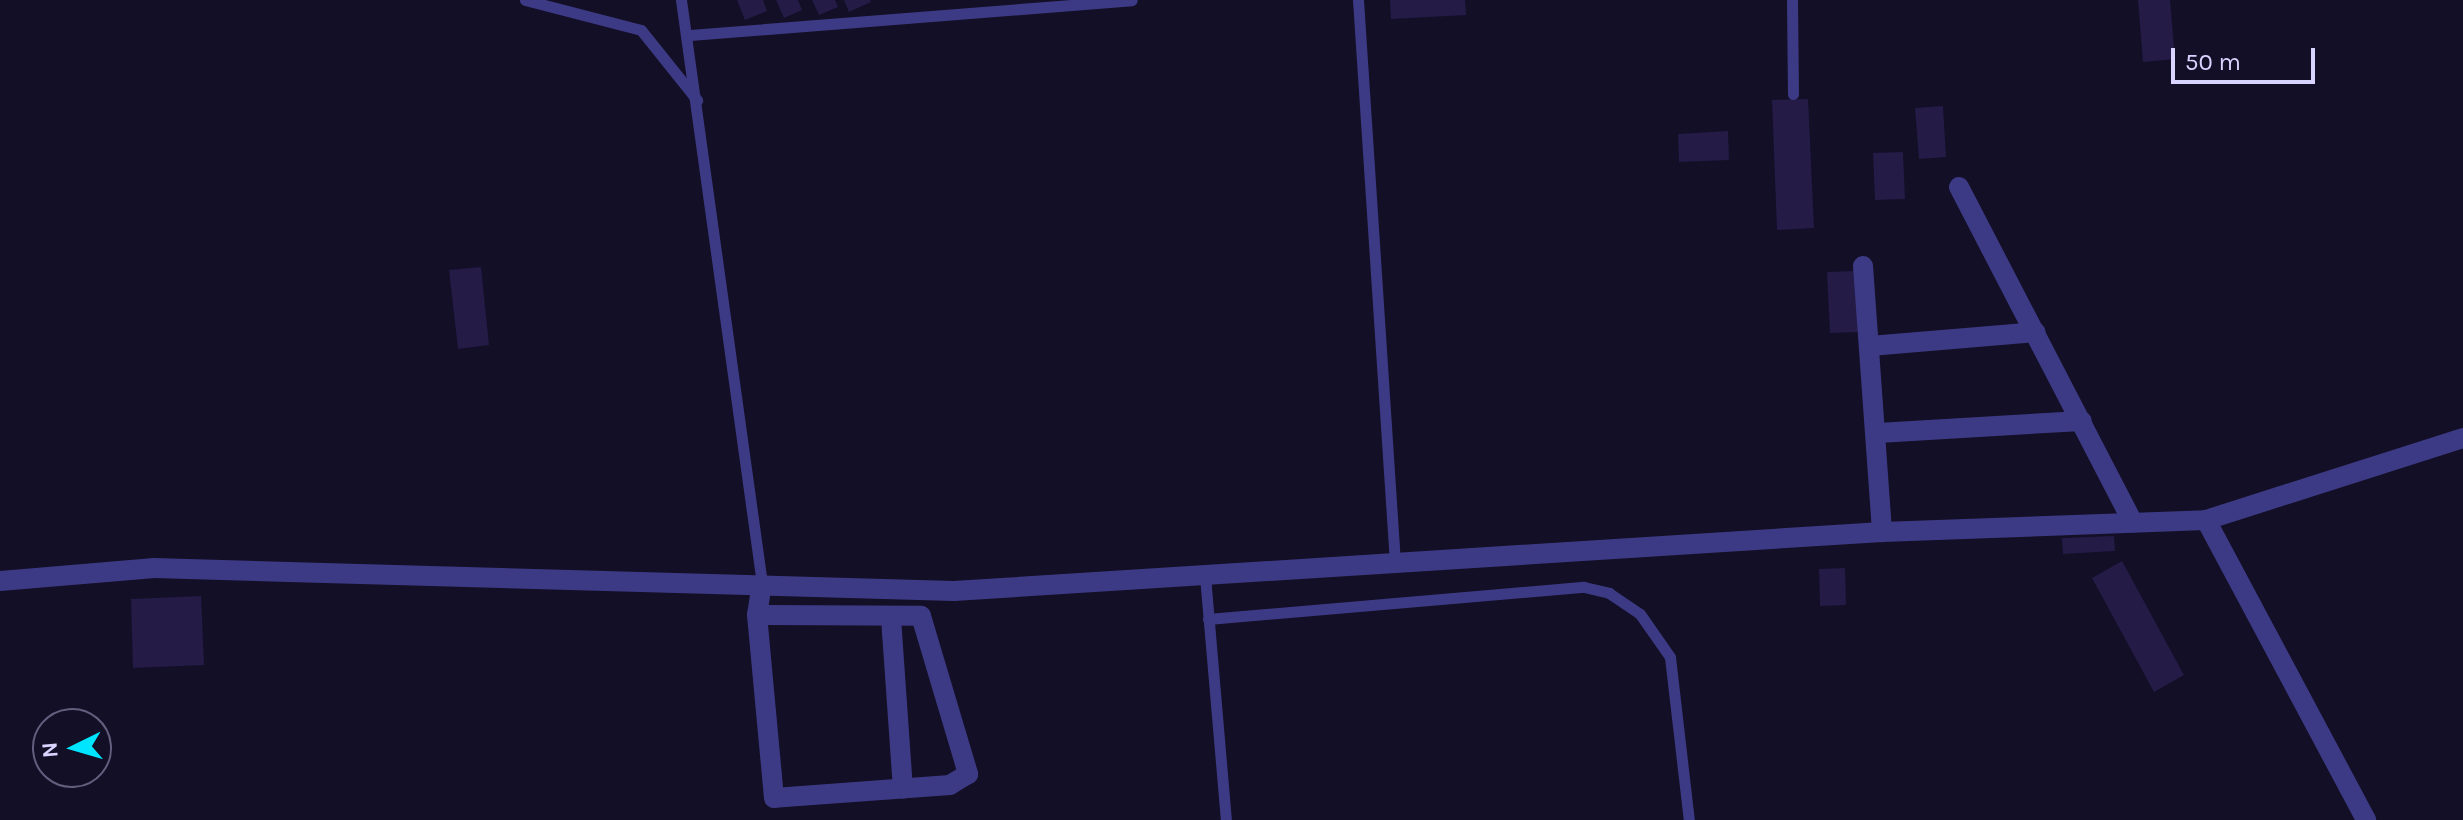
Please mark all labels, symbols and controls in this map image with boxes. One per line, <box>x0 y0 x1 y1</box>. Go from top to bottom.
scale bar <box>2175 32 2319 82</box>
text: 50 m <box>2185 48 2241 76</box>
north arrow <box>32 708 112 788</box>
text: N <box>36 741 64 759</box>

